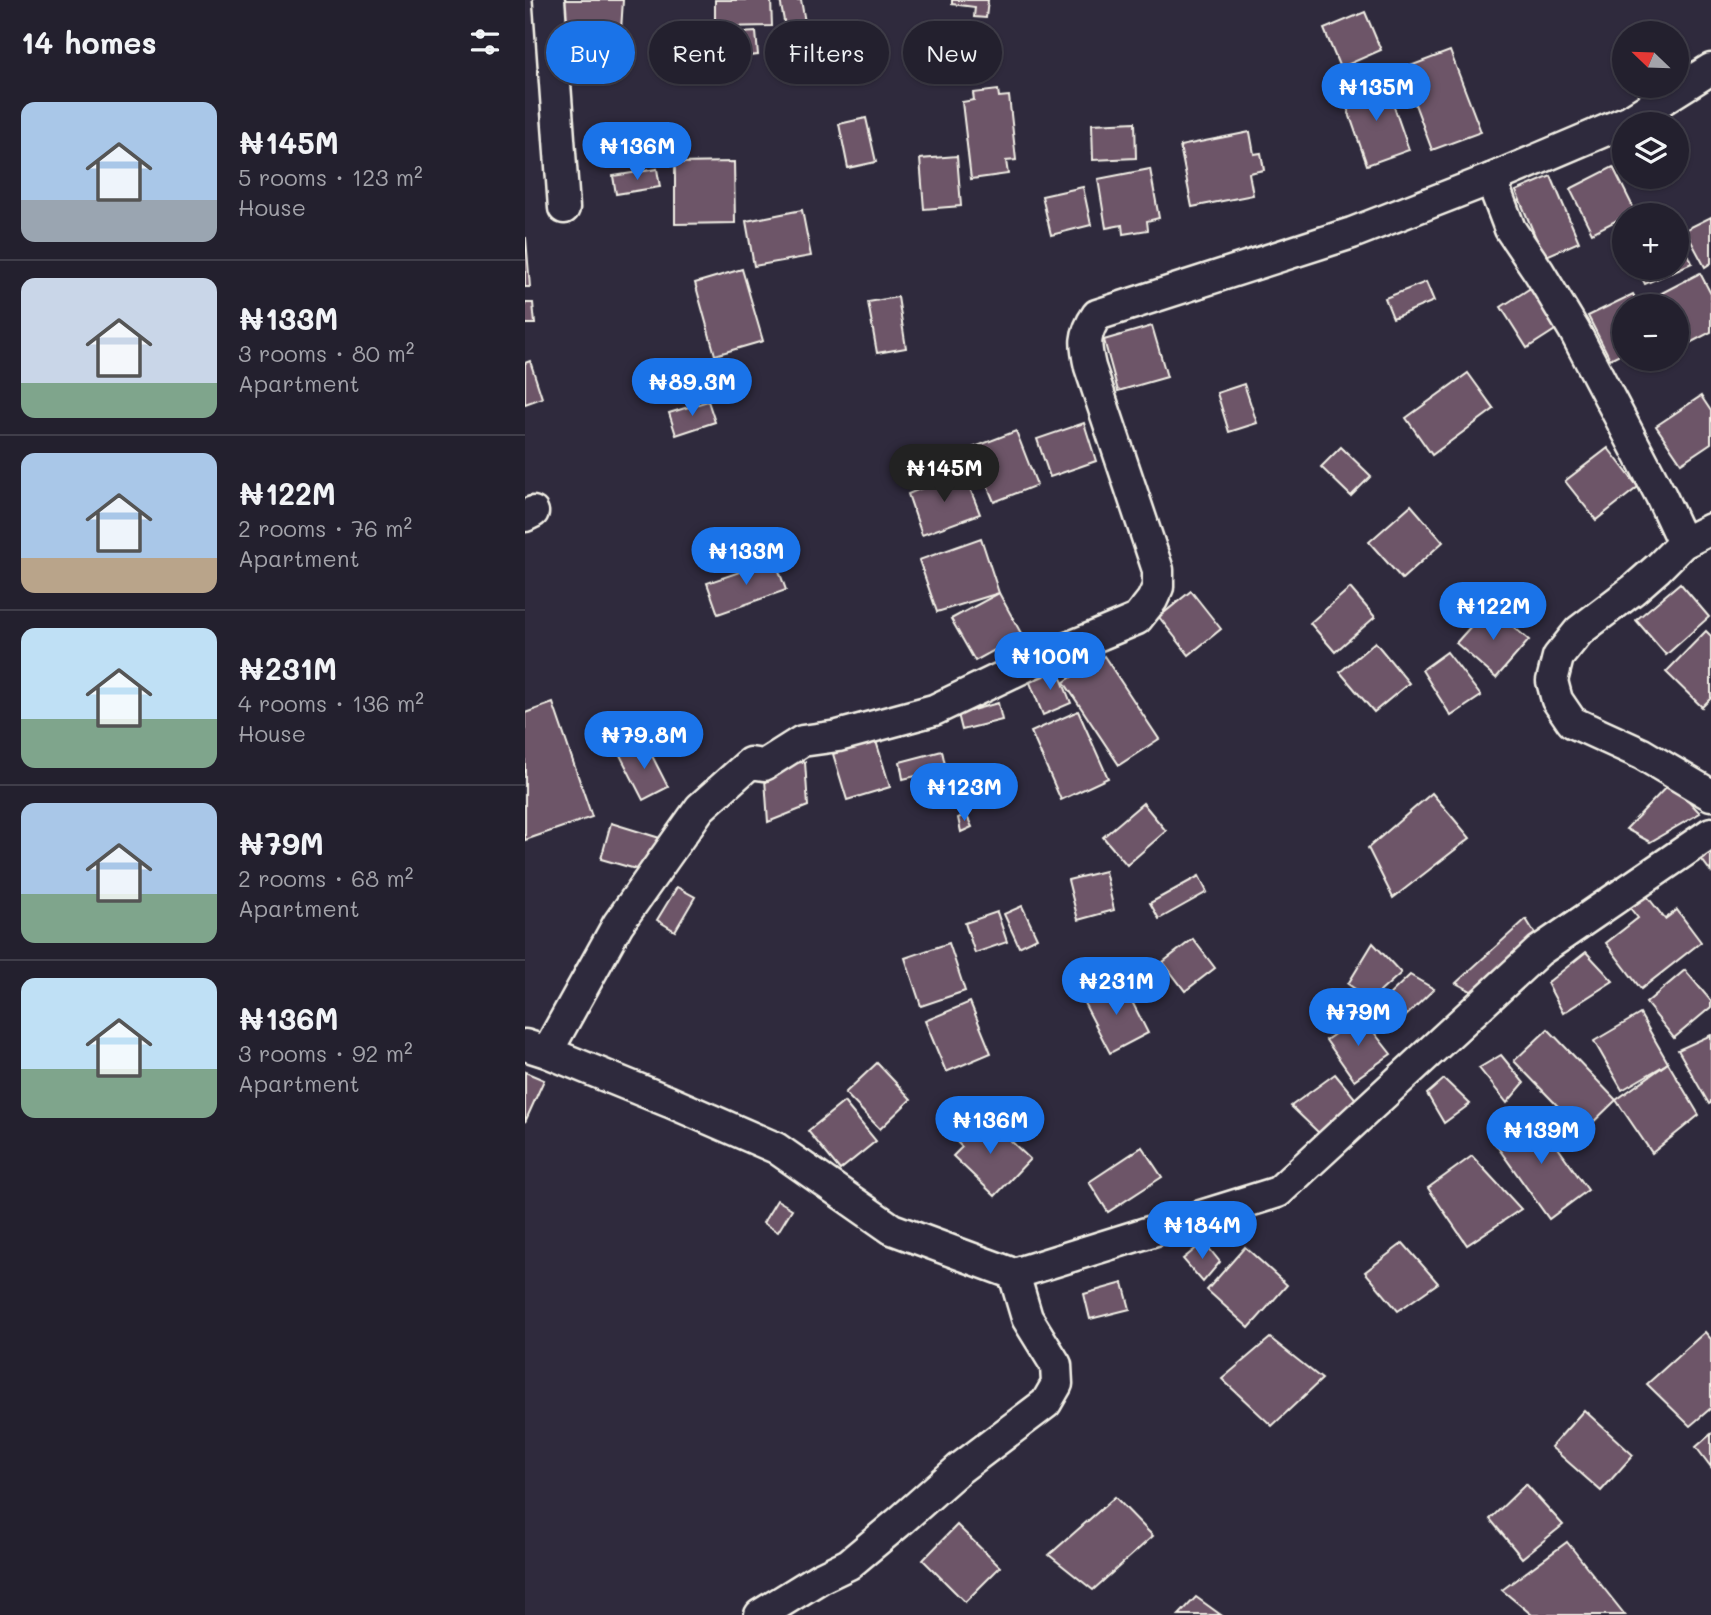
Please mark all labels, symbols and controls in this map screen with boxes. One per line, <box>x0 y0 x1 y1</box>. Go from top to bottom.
chip: Buy <box>546 21 635 84</box>
chip: Rent <box>649 21 751 84</box>
chip: Filters <box>765 21 889 84</box>
chip: New <box>903 21 1002 84</box>
north arrow <box>1612 21 1689 98</box>
map controls <box>1612 21 1689 371</box>
text: 14 homes <box>21 22 157 62</box>
icon: filters <box>466 23 504 61</box>
pin: ₦135M <box>1327 64 1425 123</box>
text: ₦135M <box>1338 71 1414 101</box>
button: layers <box>1612 112 1689 189</box>
text: ₦145M <box>238 122 339 162</box>
pin: ₦136M <box>588 122 686 182</box>
icon: home <box>77 130 161 214</box>
text: ₦136M <box>598 130 676 160</box>
text: 5 rooms · 123 m² <box>238 162 423 192</box>
text: House <box>238 192 306 222</box>
button: + <box>1612 203 1689 280</box>
button: − <box>1612 294 1689 371</box>
text: ₦133M <box>238 298 339 338</box>
icon: home <box>77 306 161 390</box>
text: 3 rooms · 80 m² <box>238 338 414 368</box>
pin: ₦89.3M <box>635 358 749 418</box>
text: ₦89.3M <box>648 366 736 396</box>
text: Apartment <box>238 368 360 398</box>
pin: ₦145M <box>895 444 993 504</box>
text: ₦145M <box>905 452 983 482</box>
text: ₦122M <box>238 473 336 513</box>
icon: home <box>77 481 161 565</box>
text: 2 rooms · 76 m² <box>238 513 412 543</box>
pin: ₦133M <box>697 528 795 587</box>
text: ₦133M <box>707 535 785 565</box>
text: Apartment <box>238 543 360 573</box>
pin: ₦122M <box>1444 582 1542 642</box>
text: ₦122M <box>1455 590 1531 620</box>
pin: ₦100M <box>1001 632 1099 692</box>
text: ₦100M <box>1010 640 1090 670</box>
text: ₦231M <box>238 648 337 688</box>
icon: home <box>77 656 161 740</box>
text: 4 rooms · 136 m² <box>238 688 424 718</box>
pin: ₦79.8M <box>587 712 701 771</box>
text: House <box>238 718 306 748</box>
text: ₦79.8M <box>600 719 688 749</box>
pin: ₦123M <box>915 764 1013 823</box>
text: ₦123M <box>926 771 1002 801</box>
text: ₦79M <box>238 823 324 863</box>
icon: home <box>77 831 161 915</box>
text: 2 rooms · 68 m² <box>238 863 413 893</box>
text: Apartment <box>238 893 360 923</box>
pin: ₦231M <box>1067 958 1165 1017</box>
text: ₦231M <box>1078 965 1154 995</box>
pin: ₦79M <box>1317 988 1399 1048</box>
text: ₦79M <box>1325 996 1391 1026</box>
text: ₦136M <box>238 998 339 1038</box>
icon: home <box>77 1006 161 1090</box>
text: 3 rooms · 92 m² <box>238 1038 413 1068</box>
text: Apartment <box>238 1068 360 1098</box>
pin: ₦136M <box>941 1096 1039 1156</box>
text: ₦136M <box>951 1104 1029 1134</box>
pin: ₦139M <box>1492 1106 1590 1166</box>
text: ₦139M <box>1502 1114 1580 1144</box>
pin: ₦184M <box>1153 1202 1251 1261</box>
text: ₦184M <box>1163 1209 1241 1239</box>

